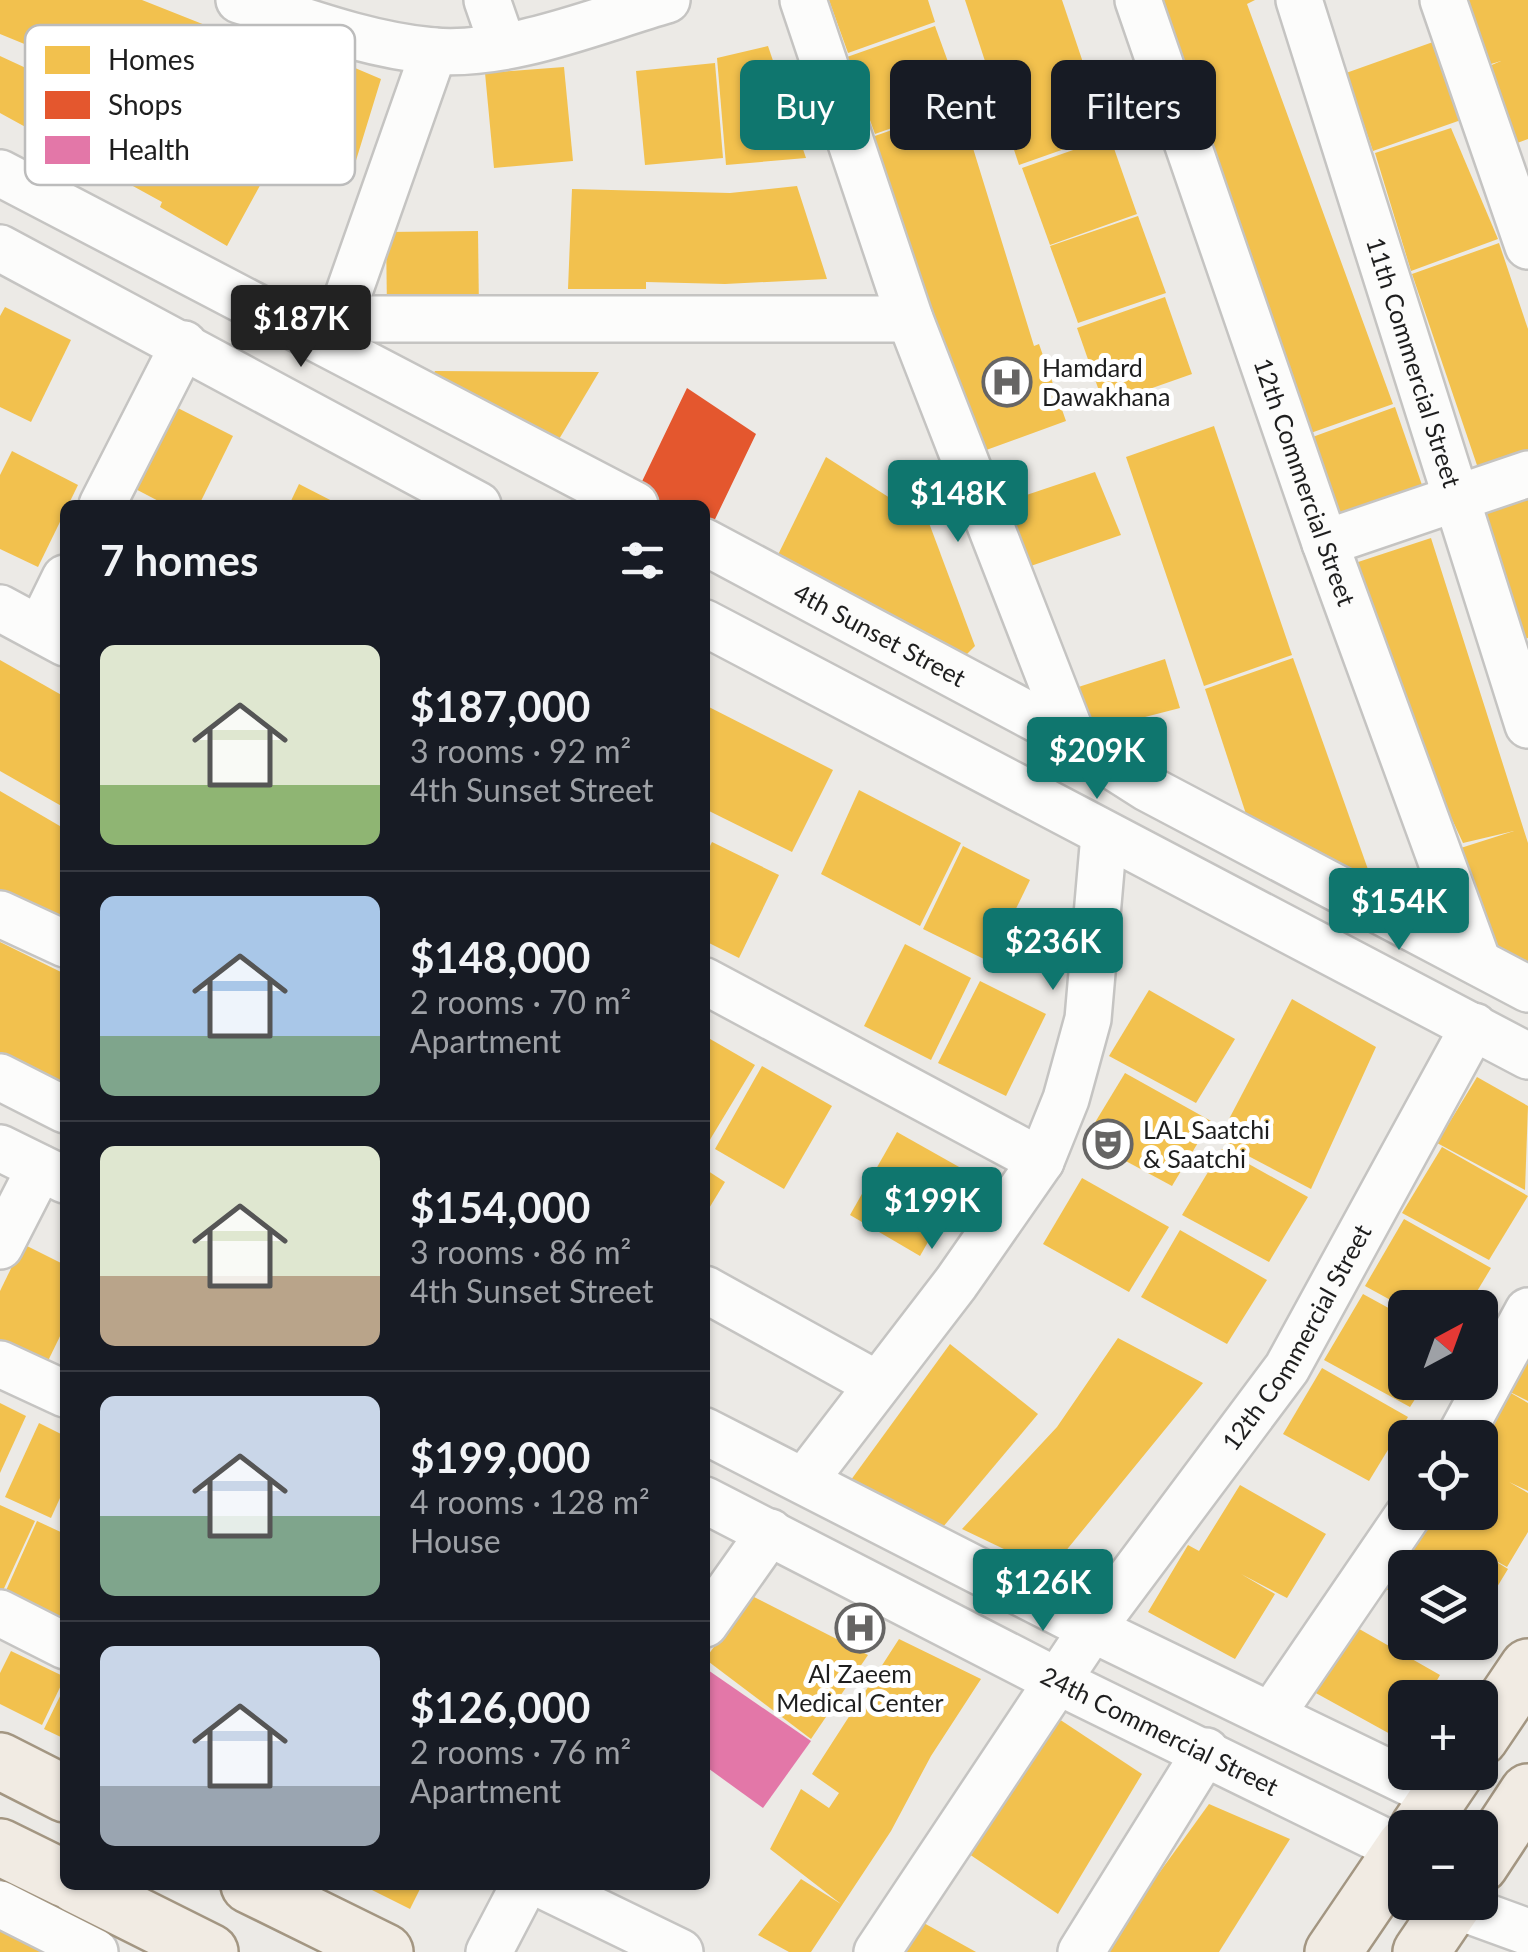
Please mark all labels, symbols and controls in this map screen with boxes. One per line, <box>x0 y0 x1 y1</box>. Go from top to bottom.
legend <box>25 25 355 185</box>
text: Homes <box>108 42 195 76</box>
chip: Buy <box>740 60 870 150</box>
chip: Rent <box>890 60 1031 150</box>
chip: Filters <box>1051 60 1216 150</box>
text: Shops <box>108 87 182 121</box>
text: Health <box>108 132 190 166</box>
street label: 11th Commercial Street <box>1361 233 1468 491</box>
pin: $187K <box>231 285 371 370</box>
text: $187K <box>253 298 349 337</box>
place label: Hamdard Dawakhana <box>1042 352 1170 411</box>
street label: 12th Commercial Street <box>1248 354 1363 610</box>
hospital icon: Hamdard Dawakhana <box>981 356 1033 408</box>
pin: $148K <box>888 460 1028 545</box>
text: $148K <box>910 473 1006 512</box>
icon: filters <box>615 533 670 588</box>
text: 7 homes <box>100 535 258 585</box>
street label: 4th Sunset Street <box>789 576 971 692</box>
text: $187,000 <box>410 681 590 731</box>
icon: home <box>180 685 300 805</box>
pin: $209K <box>1027 717 1167 802</box>
text: $209K <box>1049 730 1145 769</box>
text: 3 rooms · 92 m² <box>410 731 631 770</box>
text: 4th Sunset Street <box>410 770 653 809</box>
pin: $154K <box>1329 868 1469 953</box>
text: $154K <box>1351 881 1447 920</box>
pin: $236K <box>983 908 1123 993</box>
text: $236K <box>1005 921 1101 960</box>
text: $148,000 <box>410 932 590 982</box>
icon: home <box>180 936 300 1056</box>
text: 2 rooms · 70 m² <box>410 982 631 1021</box>
text: Apartment <box>410 1021 561 1060</box>
place label: LAL Saatchi & Saatchi <box>1143 1114 1270 1173</box>
theatre icon: LAL Saatchi & Saatchi <box>1082 1118 1134 1170</box>
pin: $199K <box>862 1167 1002 1252</box>
text: $199K <box>884 1180 980 1219</box>
text: $154,000 <box>410 1182 590 1232</box>
icon: home <box>180 1186 300 1306</box>
street label: 12th Commercial Street <box>1215 1219 1377 1456</box>
text: 3 rooms · 86 m² <box>410 1232 631 1271</box>
text: 4th Sunset Street <box>410 1271 653 1310</box>
north arrow <box>1388 1290 1498 1400</box>
map controls <box>1388 1290 1498 1920</box>
button: locate <box>1388 1420 1498 1530</box>
text: $199,000 <box>410 1432 590 1482</box>
icon: home <box>180 1436 300 1556</box>
text: 4 rooms · 128 m² <box>410 1482 650 1521</box>
text: House <box>410 1521 501 1560</box>
pin: $126K <box>973 1549 1113 1634</box>
button: layers <box>1388 1550 1498 1660</box>
text: $126K <box>995 1562 1091 1601</box>
hospital icon: Al Zaeem Medical Center <box>834 1602 886 1654</box>
place label: Al Zaeem Medical Center <box>776 1658 944 1717</box>
street label: 24th Commercial Street <box>1036 1659 1284 1801</box>
button: + <box>1388 1680 1498 1790</box>
text: $126,000 <box>410 1682 590 1732</box>
icon: home <box>180 1686 300 1806</box>
text: 2 rooms · 76 m² <box>410 1732 631 1771</box>
text: Apartment <box>410 1771 561 1810</box>
button: − <box>1388 1810 1498 1920</box>

